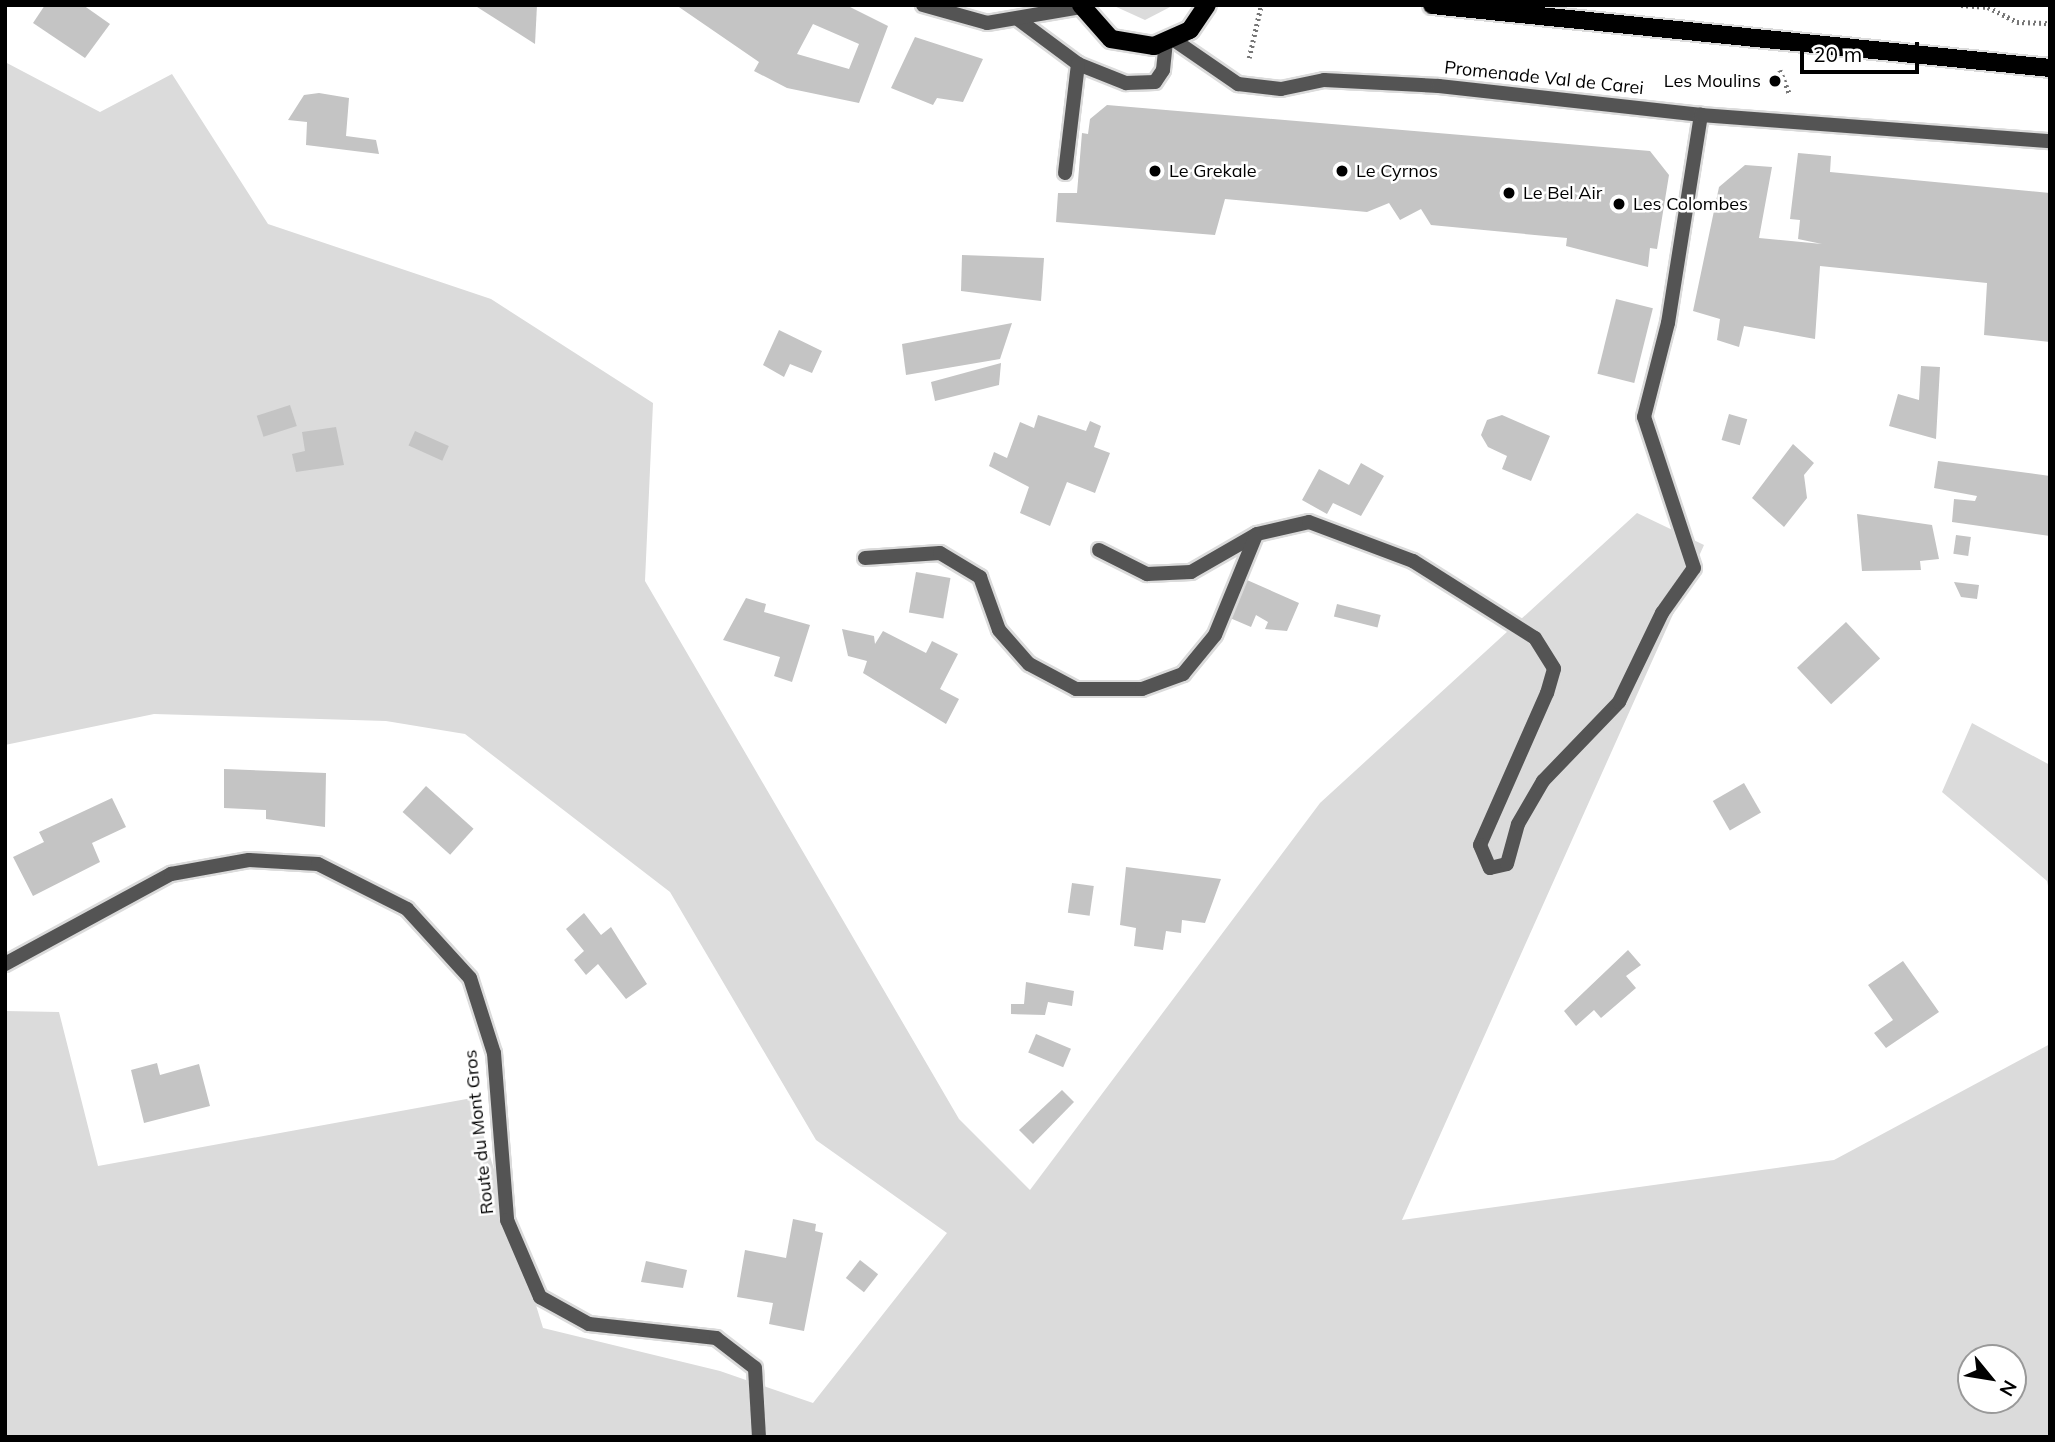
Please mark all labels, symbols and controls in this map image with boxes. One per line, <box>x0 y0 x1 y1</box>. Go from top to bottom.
scale bar <box>1803 28 1922 72</box>
text: 20 m <box>1813 41 1862 67</box>
street label: Promenade Val de Carei <box>1443 57 1645 99</box>
place label: Les Moulins <box>1664 70 1761 92</box>
marker: Les Moulins <box>1767 73 1783 89</box>
place label: Le Grekale <box>1169 160 1257 182</box>
place label: Le Cyrnos <box>1356 160 1438 182</box>
marker: Le Grekale <box>1147 163 1163 179</box>
marker: Le Cyrnos <box>1334 163 1350 179</box>
place label: Le Bel Air <box>1523 182 1602 204</box>
marker: Le Bel Air <box>1501 185 1517 201</box>
place label: Les Colombes <box>1633 193 1748 215</box>
marker: Les Colombes <box>1611 196 1627 212</box>
street label: Route du Mont Gros <box>460 1049 498 1215</box>
north arrow <box>1957 1344 2027 1414</box>
text: N <box>1994 1376 2022 1401</box>

